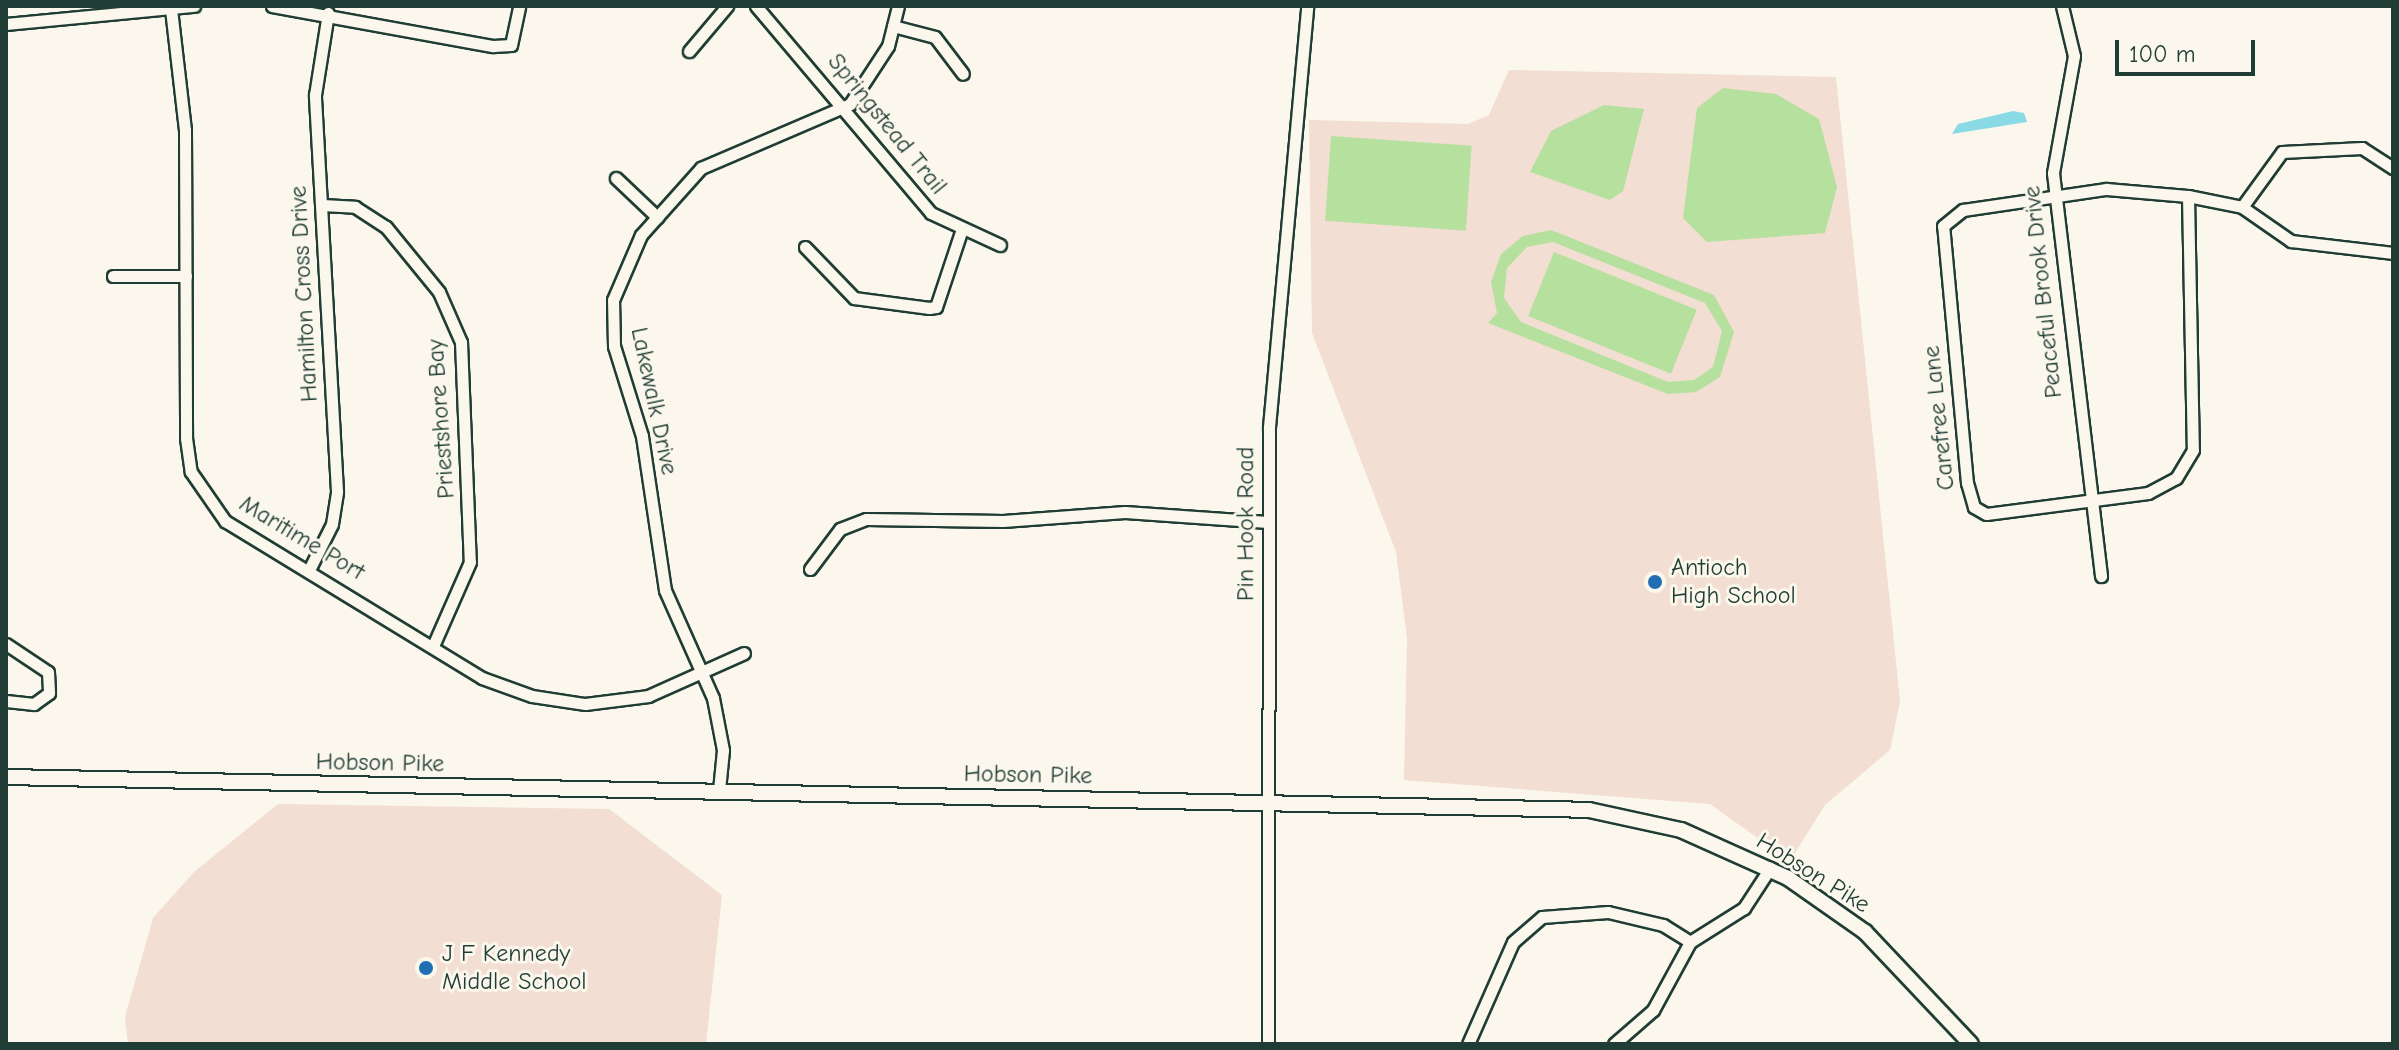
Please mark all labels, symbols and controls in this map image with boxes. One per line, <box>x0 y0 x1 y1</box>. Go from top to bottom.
scale bar <box>2119 24 2259 74</box>
text: 100 m <box>2129 40 2196 68</box>
street label: Springstead Trail <box>821 48 953 200</box>
street label: Peaceful Brook Drive <box>2018 184 2068 400</box>
street label: Hamilton Cross Drive <box>284 185 324 403</box>
street label: Lakewalk Drive <box>624 325 684 477</box>
street label: Priestshore Bay <box>421 338 461 500</box>
street label: Carefree Lane <box>1917 344 1961 492</box>
street label: Pin Hook Road <box>1232 447 1260 601</box>
street label: Maritime Port <box>234 489 370 587</box>
place label: Antioch High School <box>1671 554 1796 610</box>
marker: Antioch High School <box>1646 573 1664 591</box>
street label: Hobson Pike <box>315 747 445 779</box>
street label: Hobson Pike <box>963 759 1093 791</box>
street label: Hobson Pike <box>1751 827 1875 919</box>
place label: J F Kennedy Middle School <box>442 940 587 996</box>
marker: J F Kennedy Middle School <box>417 959 435 977</box>

